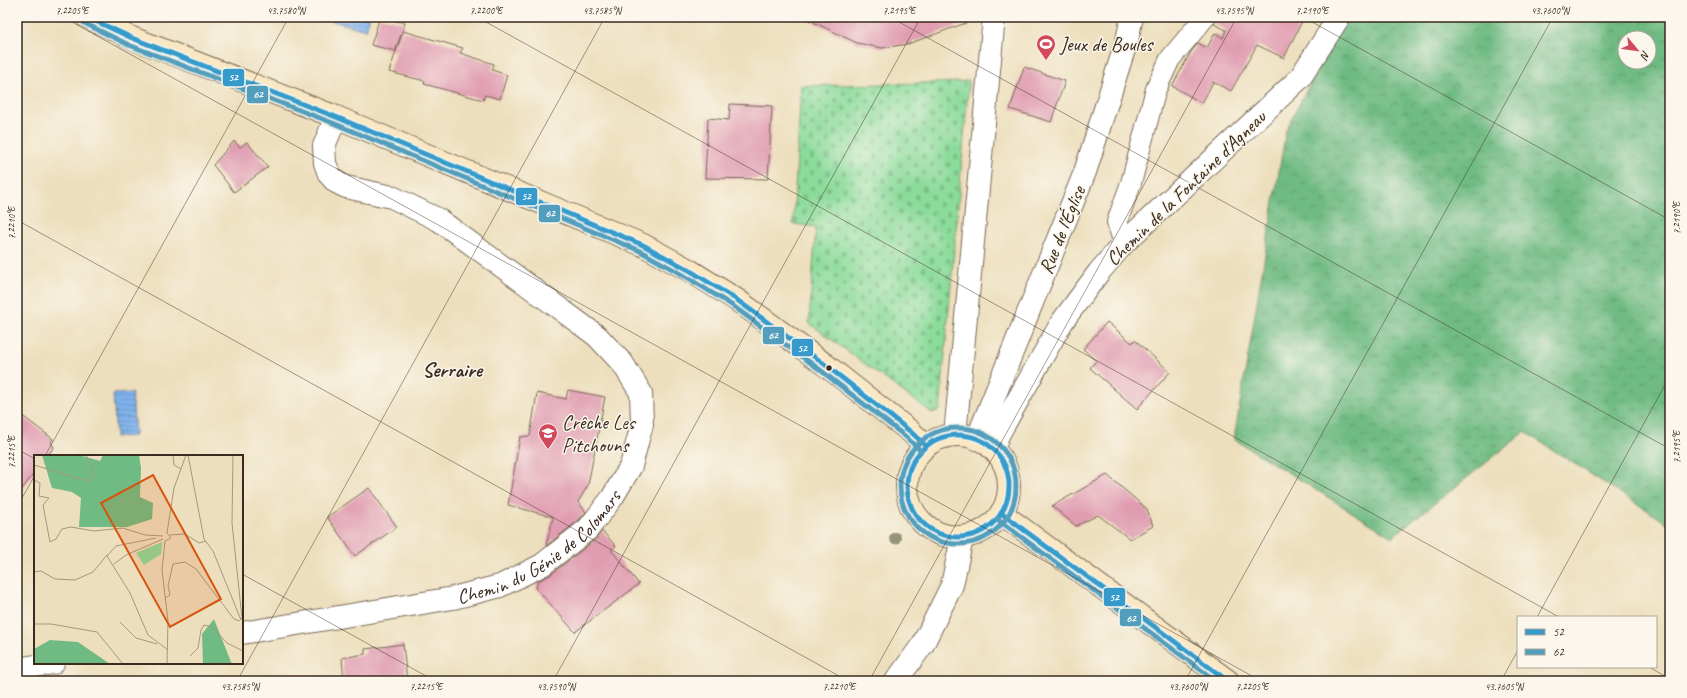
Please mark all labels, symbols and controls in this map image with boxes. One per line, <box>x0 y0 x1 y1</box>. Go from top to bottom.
text: 7.2205°E <box>56 4 90 17</box>
text: 43.7580°N <box>267 4 307 17</box>
text: 7.2200°E <box>470 4 504 17</box>
text: 43.7585°N <box>583 4 623 17</box>
text: 7.2195°E <box>883 4 917 17</box>
text: 43.7595°N <box>1215 4 1255 17</box>
text: 7.2190°E <box>1296 4 1330 17</box>
text: 43.7600°N <box>1531 4 1571 17</box>
north arrow <box>1617 30 1657 70</box>
place label: Jeux de Boules <box>1059 32 1154 57</box>
sports icon: Jeux de Boules <box>1035 33 1057 61</box>
text: N <box>1637 48 1654 63</box>
line badge: 52 <box>222 68 245 87</box>
text: 52 <box>228 70 239 84</box>
line badge: 62 <box>246 85 269 104</box>
text: 62 <box>253 87 264 101</box>
street label: Chemin de la Fontaine d'Agneau <box>1101 104 1272 271</box>
street label: Rue de l'Église <box>1033 181 1091 277</box>
line badge: 52 <box>515 187 538 206</box>
text: 52 <box>521 189 532 203</box>
text: 7.2190°E <box>1670 200 1683 234</box>
line badge: 62 <box>538 204 561 223</box>
text: 7.2210°E <box>5 205 18 239</box>
text: 62 <box>545 206 556 220</box>
line badge: 62 <box>762 326 785 345</box>
text: 62 <box>768 328 779 342</box>
line badge: 52 <box>791 338 814 357</box>
text: 52 <box>797 341 808 355</box>
district label: Serraire <box>422 357 484 383</box>
unlabelled marker <box>824 363 834 373</box>
place label: Crêche Les Pitchouns <box>562 410 637 458</box>
school or university icon: Crêche Les Pitchouns <box>537 422 559 450</box>
text: 7.2195°E <box>1670 429 1683 463</box>
text: 7.2215°E <box>5 434 18 468</box>
inset map <box>34 455 243 664</box>
street label: Chemin du Génie de Colomars <box>454 484 627 609</box>
line badge: 52 <box>1103 587 1126 607</box>
text: 52 <box>1109 590 1120 604</box>
line badge: 62 <box>1119 608 1142 627</box>
text: 62 <box>1126 611 1137 625</box>
legend <box>1517 616 1657 668</box>
text: 52 <box>1553 624 1565 640</box>
text: 62 <box>1553 644 1565 660</box>
text: 43.7585°N <box>221 680 261 693</box>
text: 7.2215°E <box>410 680 444 693</box>
text: 43.7590°N <box>537 680 577 693</box>
text: 7.2210°E <box>823 680 857 693</box>
text: 43.7600°N <box>1169 680 1209 693</box>
text: 7.2205°E <box>1236 680 1270 693</box>
text: 43.7605°N <box>1485 680 1525 693</box>

